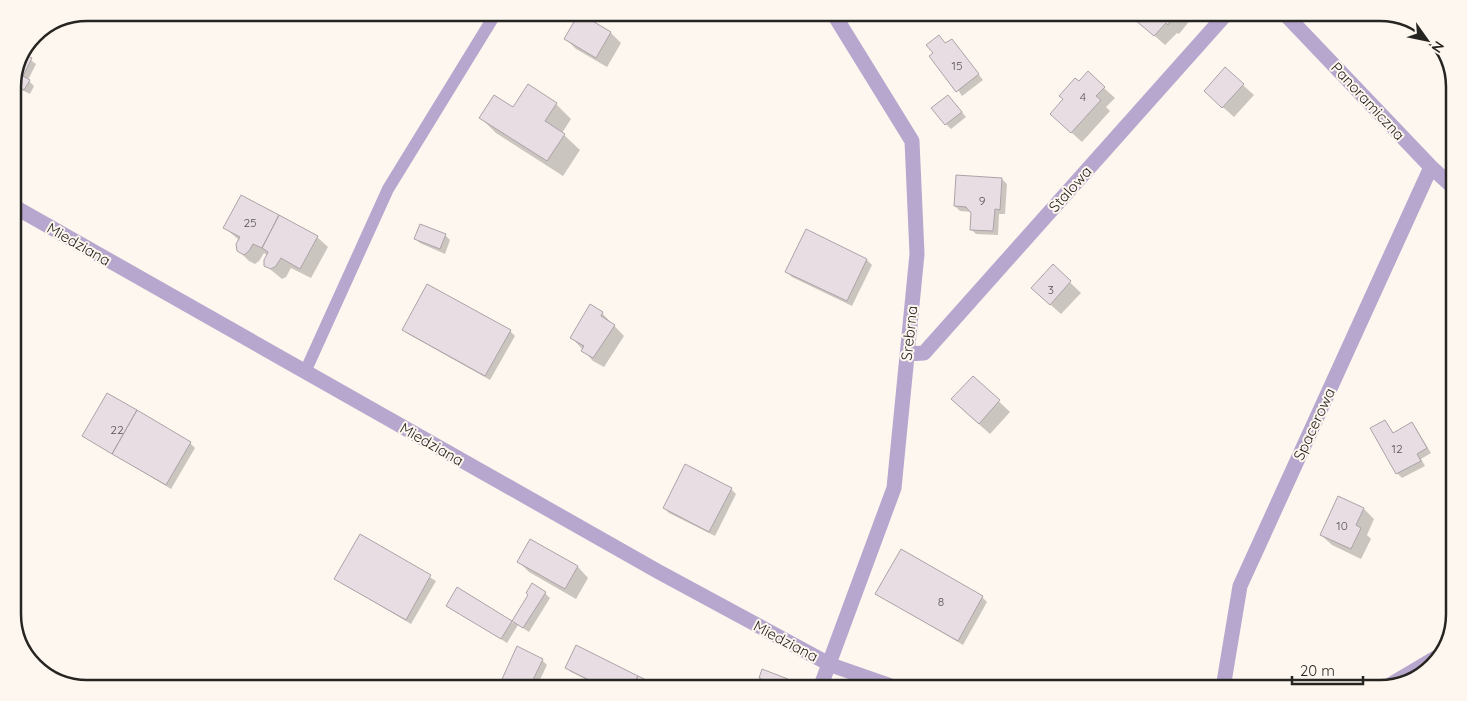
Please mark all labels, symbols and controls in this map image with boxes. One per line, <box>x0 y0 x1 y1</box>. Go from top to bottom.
north arrow <box>1402 15 1452 65</box>
text: N <box>1428 38 1448 56</box>
house number: 15 <box>952 58 962 73</box>
street label: Panoramiczna <box>1327 58 1409 144</box>
house number: 4 <box>1080 89 1086 104</box>
street label: Stalowa <box>1044 162 1096 216</box>
house number: 9 <box>979 193 986 208</box>
house number: 25 <box>243 215 257 230</box>
street label: Miedziana <box>44 218 114 270</box>
house number: 3 <box>1048 282 1054 297</box>
street label: Srebrna <box>897 305 921 361</box>
street label: Spacerowa <box>1289 385 1339 463</box>
street label: Miedziana <box>397 418 467 470</box>
house number: 22 <box>110 422 124 437</box>
house number: 12 <box>1391 441 1403 456</box>
house number: 10 <box>1336 518 1348 533</box>
house number: 8 <box>938 594 944 609</box>
street label: Miedziana <box>750 616 822 666</box>
scale bar <box>1292 654 1363 686</box>
text: 20 m <box>1300 661 1335 680</box>

